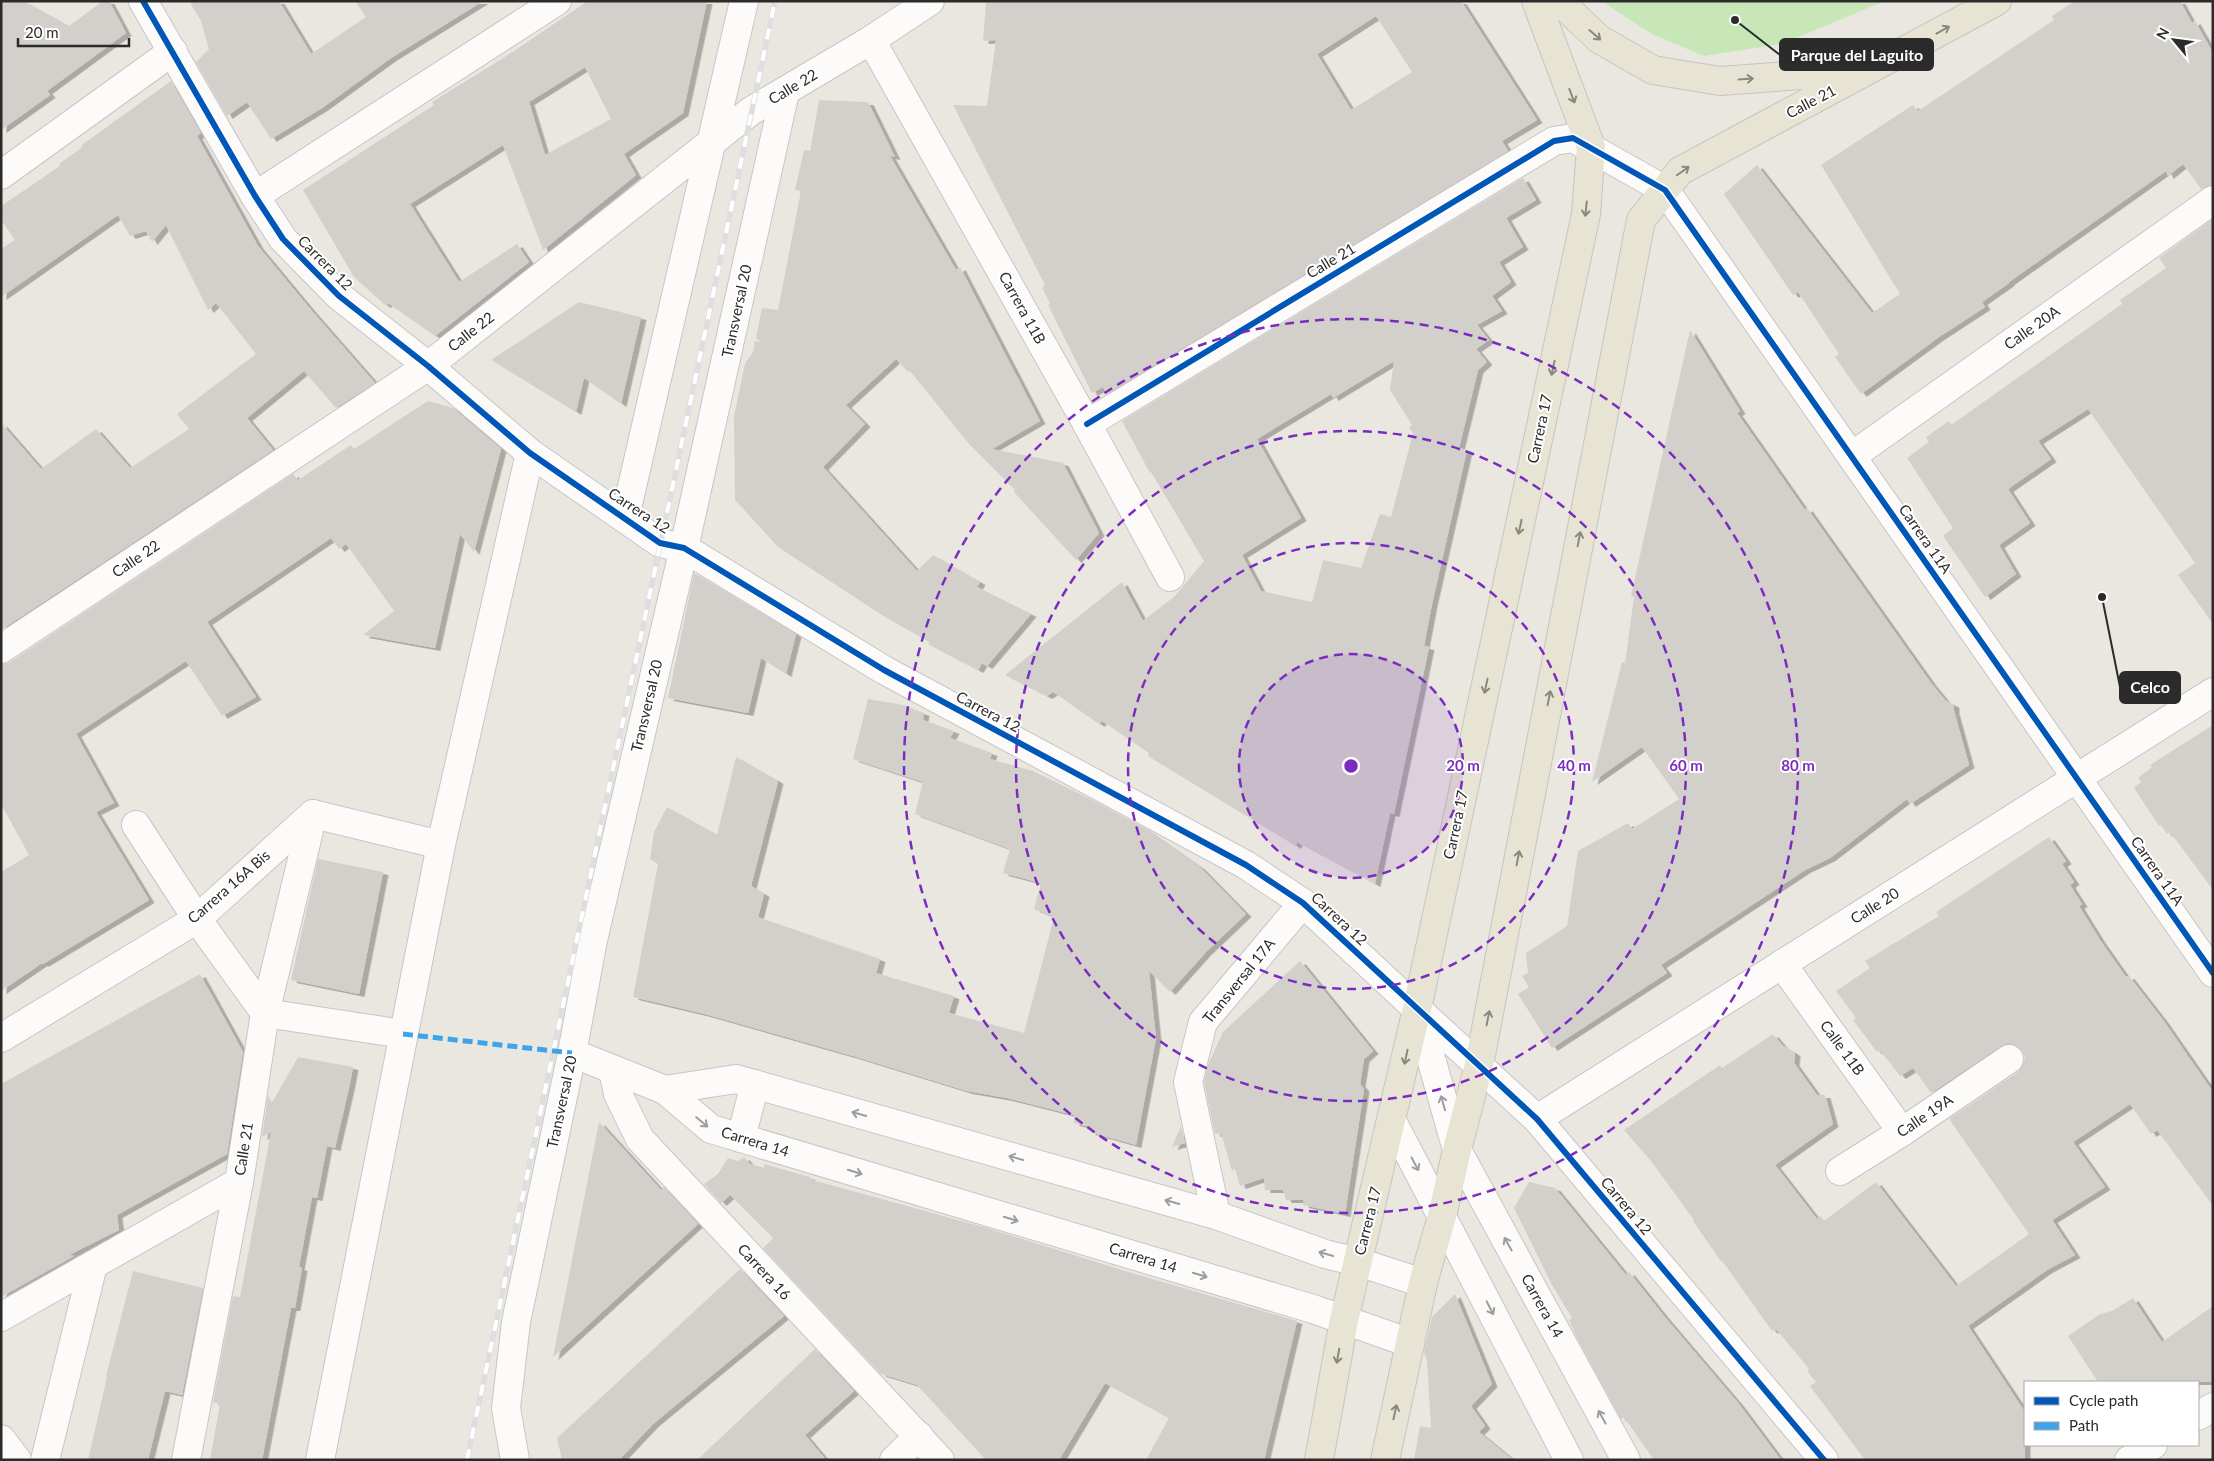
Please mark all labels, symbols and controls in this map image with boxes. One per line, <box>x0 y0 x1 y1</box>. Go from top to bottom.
scale bar <box>18 15 129 47</box>
north arrow <box>2149 15 2199 65</box>
text: 20 m <box>25 23 59 41</box>
one-way arrow <box>1936 25 1951 35</box>
text: N <box>2152 25 2172 42</box>
one-way arrow <box>1588 29 1601 40</box>
callout: Parque del Laguito <box>1780 39 1933 70</box>
text: Parque del Laguito <box>1791 45 1923 64</box>
street label: Calle 22 <box>765 65 820 108</box>
one-way arrow <box>1738 75 1754 84</box>
street label: Calle 21 <box>1783 81 1838 122</box>
one-way arrow <box>1568 88 1577 103</box>
one-way arrow <box>1676 166 1690 176</box>
one-way arrow <box>1582 200 1591 216</box>
street label: Carrera 12 <box>295 231 357 293</box>
street label: Calle 21 <box>1303 239 1358 282</box>
street label: Transversal 20 <box>717 262 755 359</box>
street label: Carrera 11B <box>996 268 1050 347</box>
street label: Calle 20A <box>2000 301 2063 353</box>
street label: Calle 22 <box>444 308 497 355</box>
one-way arrow <box>1548 359 1558 375</box>
street label: Carrera 17 <box>1523 392 1555 465</box>
street label: Carrera 12 <box>605 484 674 537</box>
street label: Carrera 11A <box>1895 500 1957 577</box>
one-way arrow <box>1514 518 1524 534</box>
one-way arrow <box>1575 531 1585 547</box>
street label: Calle 22 <box>108 536 163 581</box>
street label: Transversal 20 <box>627 657 665 754</box>
callout: Celco <box>2120 672 2180 703</box>
one-way arrow <box>1480 677 1490 693</box>
text: Celco <box>2130 677 2170 696</box>
street label: Carrera 12 <box>953 687 1024 736</box>
one-way arrow <box>1545 691 1554 707</box>
text: 20 m <box>1446 756 1480 774</box>
text: 40 m <box>1557 756 1591 774</box>
text: 60 m <box>1669 756 1703 774</box>
text: 80 m <box>1781 756 1815 774</box>
centre of rings <box>1342 757 1360 775</box>
street label: Carrera 17 <box>1439 788 1471 861</box>
street label: Carrera 11A <box>2127 832 2189 909</box>
street label: Carrera 16A Bis <box>184 846 273 927</box>
one-way arrow <box>1514 850 1524 866</box>
street label: Calle 20 <box>1847 883 1902 927</box>
street label: Carrera 12 <box>1308 888 1371 949</box>
street label: Transversal 17A <box>1198 933 1279 1027</box>
one-way arrow <box>1483 1010 1493 1026</box>
street label: Calle 11B <box>1817 1016 1869 1078</box>
one-way arrow <box>1401 1048 1410 1064</box>
street label: Transversal 20 <box>542 1053 580 1150</box>
street label: Calle 19A <box>1893 1089 1957 1140</box>
one-way arrow <box>1438 1095 1448 1111</box>
one-way arrow <box>852 1108 868 1118</box>
one-way arrow <box>695 1116 708 1127</box>
street label: Calle 21 <box>230 1121 256 1177</box>
street label: Carrera 14 <box>719 1122 792 1160</box>
one-way arrow <box>1008 1153 1024 1162</box>
one-way arrow <box>1411 1156 1420 1171</box>
one-way arrow <box>847 1168 863 1178</box>
street label: Carrera 12 <box>1597 1173 1656 1238</box>
street label: Carrera 17 <box>1350 1184 1384 1257</box>
one-way arrow <box>1164 1197 1180 1207</box>
one-way arrow <box>1003 1214 1019 1224</box>
one-way arrow <box>1503 1236 1513 1251</box>
street label: Carrera 14 <box>1107 1238 1180 1276</box>
street label: Carrera 16 <box>734 1240 795 1303</box>
one-way arrow <box>1318 1248 1334 1258</box>
one-way arrow <box>1192 1271 1208 1281</box>
street label: Carrera 14 <box>1518 1271 1568 1341</box>
one-way arrow <box>1486 1300 1495 1315</box>
one-way arrow <box>1332 1347 1342 1363</box>
legend <box>2024 1381 2199 1446</box>
text: Cycle path <box>2069 1391 2138 1409</box>
one-way arrow <box>1391 1405 1400 1421</box>
one-way arrow <box>1597 1410 1607 1425</box>
text: Path <box>2069 1416 2099 1434</box>

